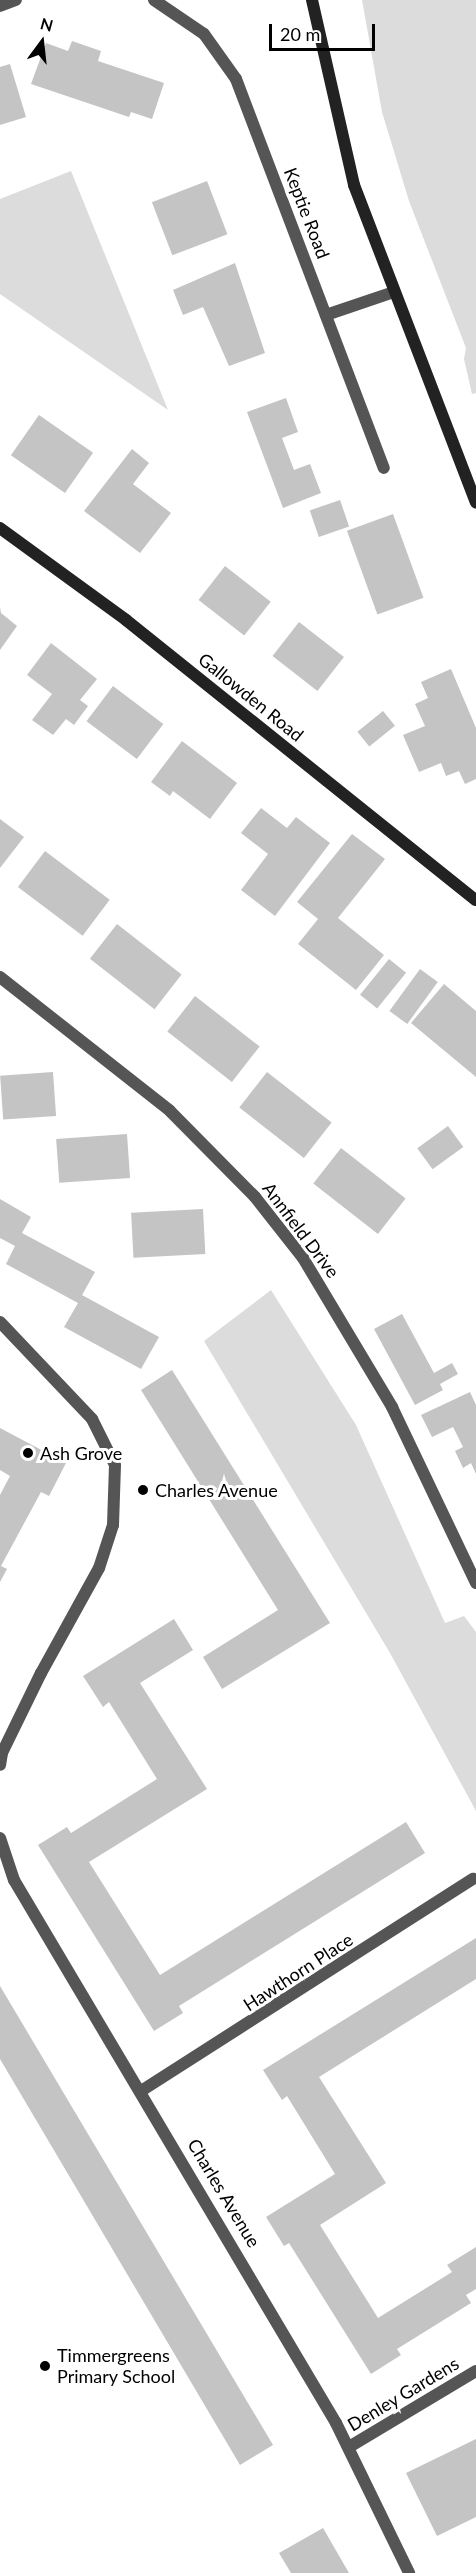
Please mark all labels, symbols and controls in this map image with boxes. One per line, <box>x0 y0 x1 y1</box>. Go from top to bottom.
north arrow <box>12 12 72 72</box>
scale bar <box>272 12 378 50</box>
text: N <box>38 13 55 35</box>
text: 20 m <box>280 23 320 45</box>
street label: Keptie Road <box>280 164 334 262</box>
street label: Gallowden Road <box>194 648 308 746</box>
street label: Annfield Drive <box>258 1178 344 1282</box>
place label: Ash Grove <box>40 1442 122 1464</box>
marker: Ash Grove <box>21 1446 35 1460</box>
place label: Charles Avenue <box>155 1479 278 1501</box>
marker: Charles Avenue <box>136 1483 150 1497</box>
street label: Hawthorn Place <box>239 1929 357 2015</box>
street label: Charles Avenue <box>183 2135 265 2251</box>
place label: Timmergreens Primary School <box>57 2345 176 2388</box>
street label: Denley Gardens <box>343 2352 463 2436</box>
marker: Timmergreens Primary School <box>38 2359 52 2373</box>

